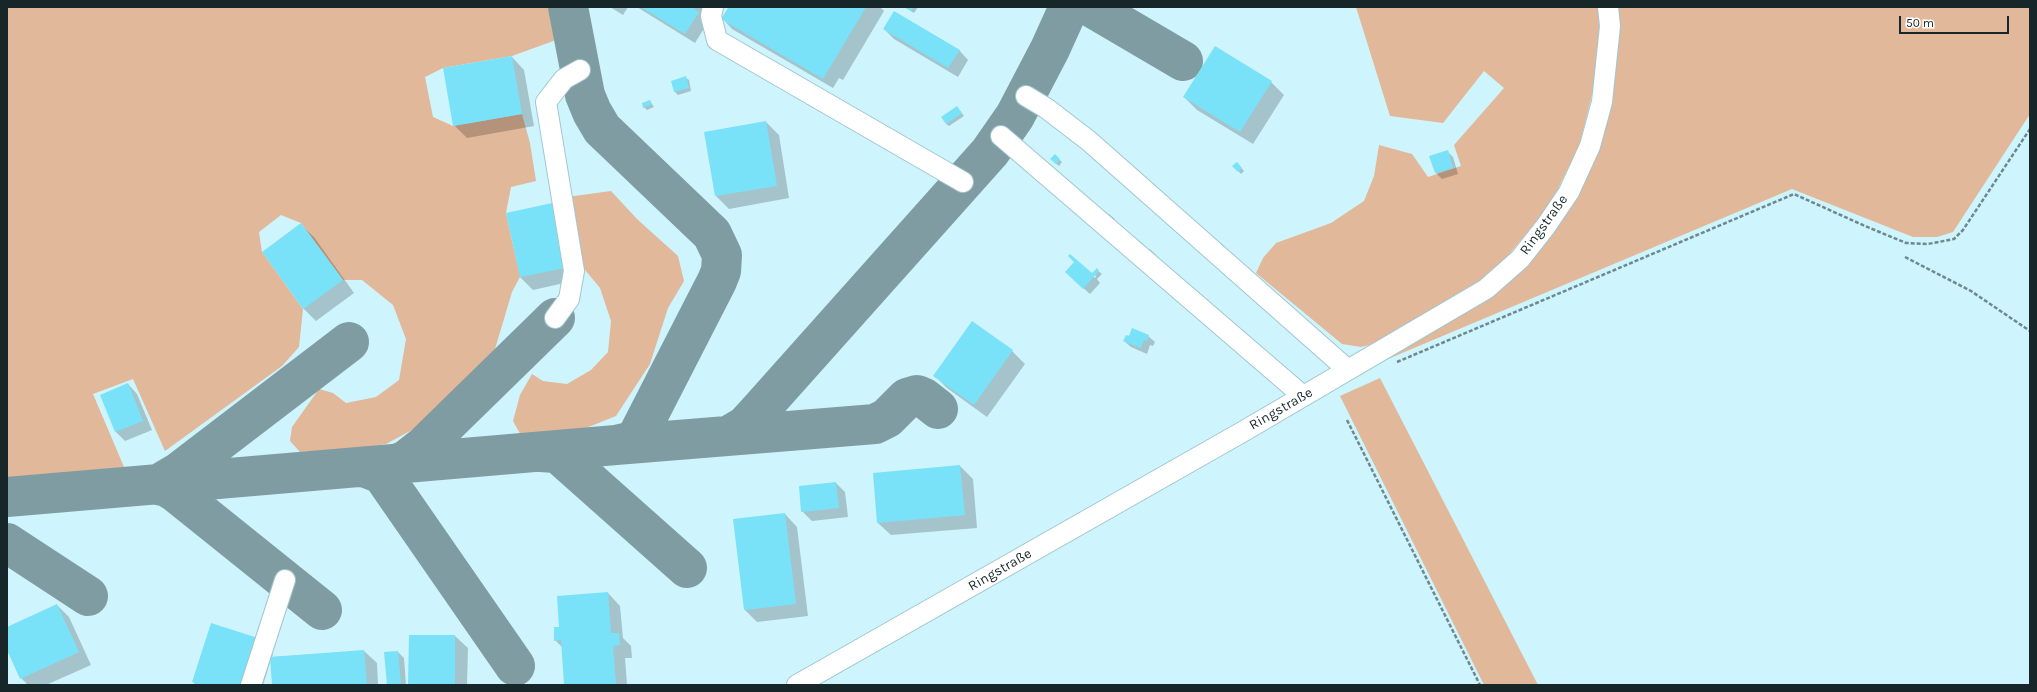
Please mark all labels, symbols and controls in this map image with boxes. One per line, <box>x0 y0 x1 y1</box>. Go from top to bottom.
scale bar <box>1901 8 2011 34</box>
text: 50 m <box>1906 16 1934 30</box>
street label: Ringstraße <box>1517 192 1571 258</box>
street label: Ringstraße <box>1246 384 1316 434</box>
street label: Ringstraße <box>965 545 1035 595</box>

